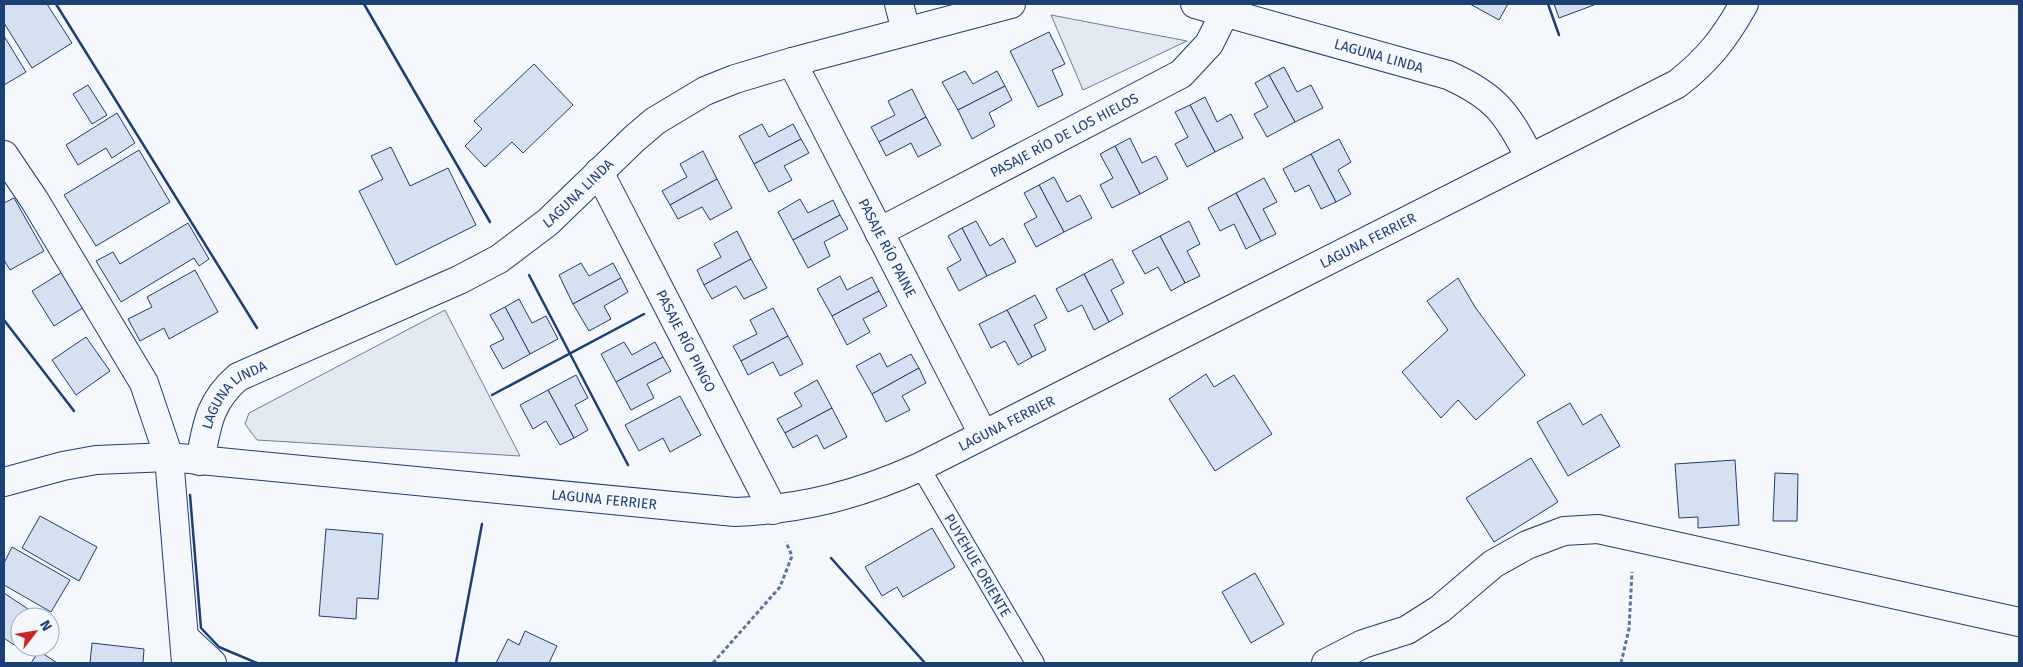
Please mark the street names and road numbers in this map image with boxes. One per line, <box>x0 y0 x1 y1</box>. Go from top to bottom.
street label: LAGUNA LINDA <box>1332 35 1425 77</box>
street label: PASAJE RÍO DE LOS HIELOS <box>987 90 1142 181</box>
street label: LAGUNA LINDA <box>540 155 617 232</box>
street label: PASAJE RÍO PAINE <box>855 196 919 301</box>
street label: LAGUNA FERRIER <box>1317 209 1420 272</box>
street label: PASAJE RÍO PINGO <box>652 287 719 395</box>
street label: LAGUNA LINDA <box>199 357 269 431</box>
street label: LAGUNA FERRIER <box>956 392 1058 455</box>
street label: LAGUNA FERRIER <box>551 486 658 513</box>
street label: PUYEHUE ORIENTE <box>940 511 1014 620</box>

